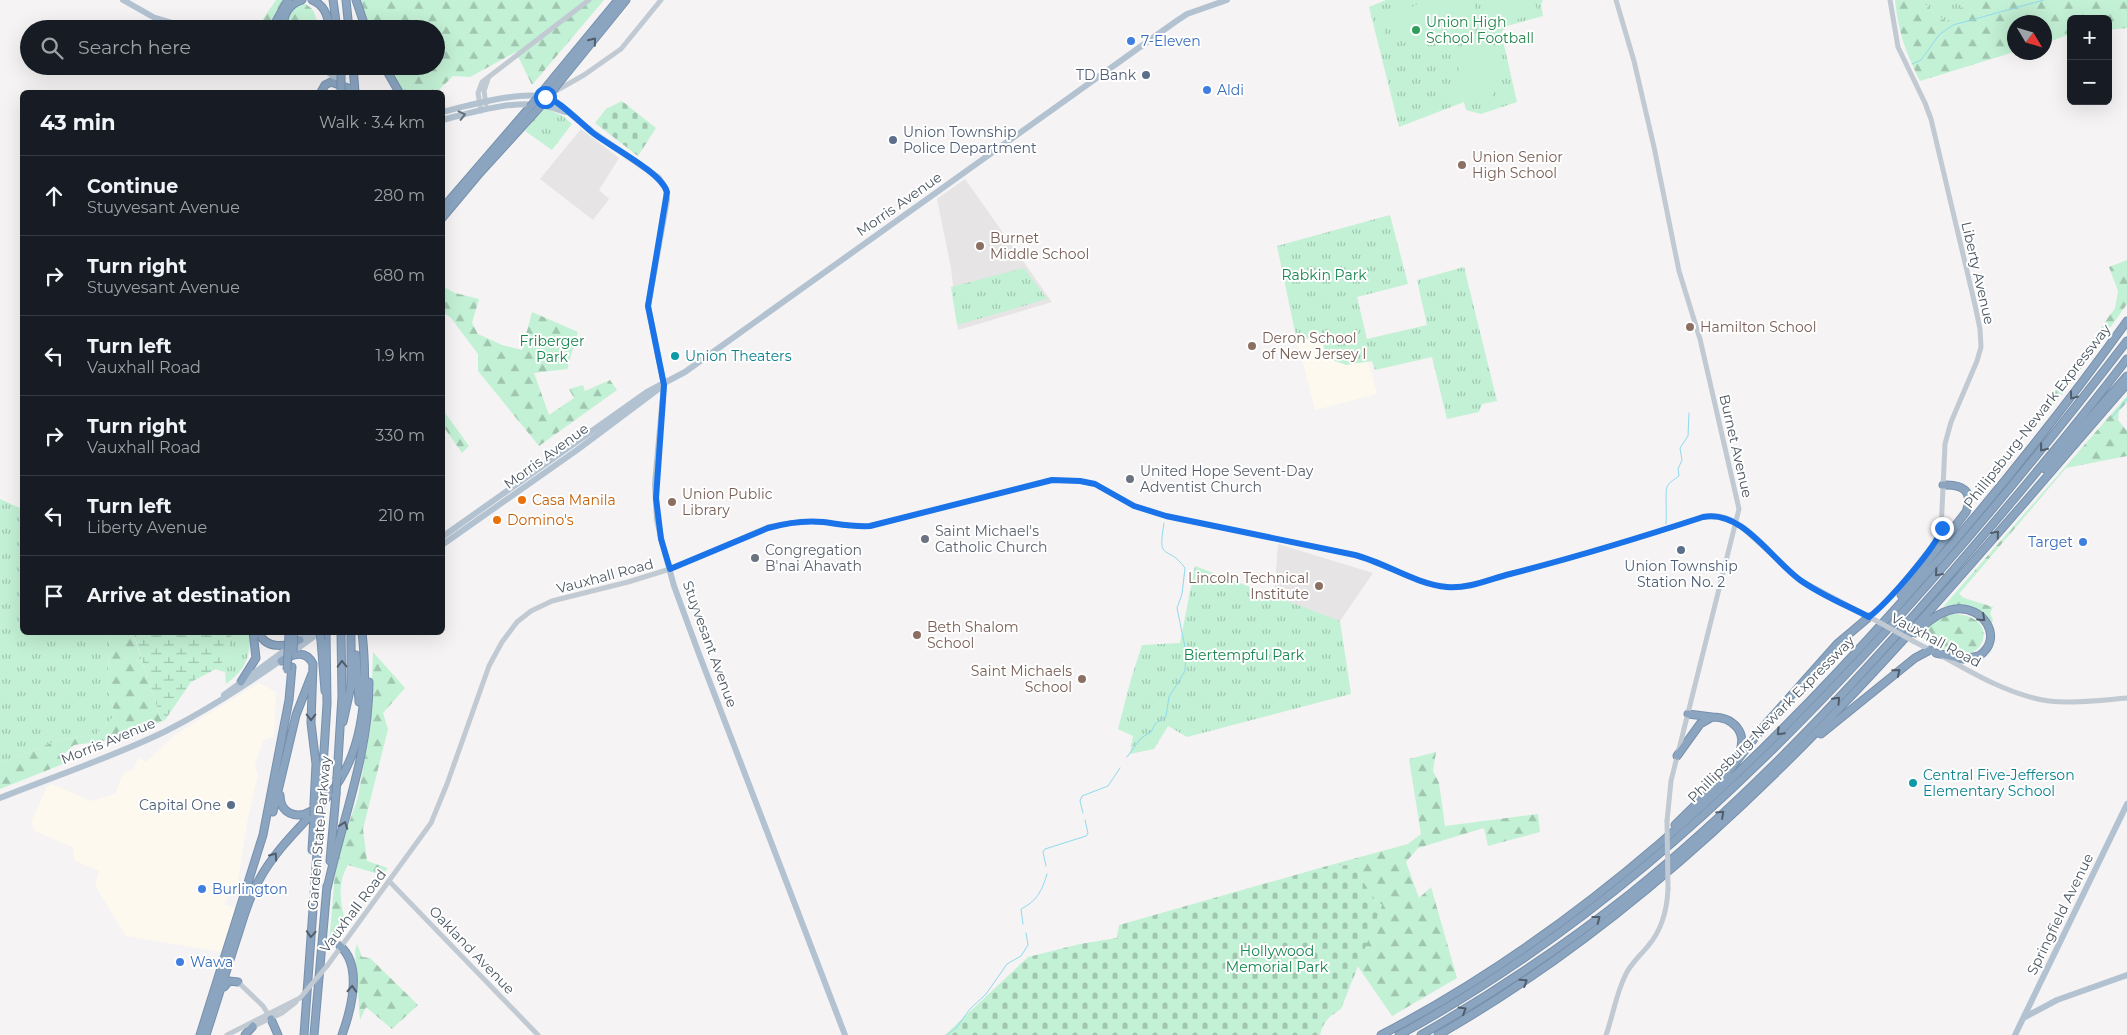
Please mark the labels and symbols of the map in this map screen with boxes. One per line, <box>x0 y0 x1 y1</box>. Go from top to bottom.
place label: Union High School Football <box>1426 13 1534 47</box>
north arrow <box>2007 15 2052 60</box>
marker: Union High School Football <box>1410 24 1422 36</box>
place label: 7-Eleven <box>1141 32 1201 50</box>
marker: 7-Eleven <box>1125 35 1137 47</box>
one-way arrow <box>587 38 595 47</box>
place label: TD Bank <box>1076 66 1137 84</box>
marker: TD Bank <box>1140 69 1152 81</box>
place label: Aldi <box>1217 81 1244 99</box>
marker: Aldi <box>1201 84 1213 96</box>
route start <box>534 86 557 109</box>
one-way arrow <box>457 110 466 121</box>
place label: Union Township Police Department <box>903 123 1037 157</box>
marker: Union Township Police Department <box>887 134 899 146</box>
place label: Union Senior High School <box>1472 148 1563 182</box>
marker: Union Senior High School <box>1456 159 1468 171</box>
street label: Morris Avenue <box>853 168 945 240</box>
street label: Liberty Avenue <box>1957 220 1999 326</box>
place label: Burnet Middle School <box>990 229 1089 263</box>
marker: Burnet Middle School <box>974 240 986 252</box>
park label: Rabkin Park <box>1281 266 1367 284</box>
place label: Hamilton School <box>1700 318 1816 336</box>
street label: Phillipsburg-Newark Expressway <box>1959 320 2115 512</box>
marker: Hamilton School <box>1684 321 1696 333</box>
place label: Deron School of New Jersey I <box>1262 329 1367 363</box>
park label: Friberger Park <box>519 332 585 366</box>
marker: Deron School of New Jersey I <box>1246 340 1258 352</box>
place label: Union Theaters <box>685 347 792 365</box>
marker: Union Theaters <box>669 350 681 362</box>
one-way arrow <box>2069 390 2078 399</box>
street label: Burnet Avenue <box>1715 393 1757 499</box>
street label: Morris Avenue <box>500 419 592 493</box>
one-way arrow <box>2039 443 2048 452</box>
place label: United Hope Sevent-Day Adventist Church <box>1140 462 1314 496</box>
marker: United Hope Sevent-Day Adventist Church <box>1124 473 1136 485</box>
place label: Union Public Library <box>682 485 773 519</box>
place label: Casa Manila <box>532 491 616 509</box>
marker: Casa Manila <box>516 494 528 506</box>
marker: Union Public Library <box>666 496 678 508</box>
place label: Domino's <box>507 511 574 529</box>
marker: Domino's <box>491 514 503 526</box>
route end <box>1931 517 1954 540</box>
place label: Saint Michael's Catholic Church <box>935 522 1048 556</box>
one-way arrow <box>1990 531 1999 540</box>
marker: Saint Michael's Catholic Church <box>919 533 931 545</box>
place label: Target <box>2028 533 2073 551</box>
marker: Target <box>2077 536 2089 548</box>
place label: Congregation B'nai Ahavath <box>765 541 862 575</box>
marker: Union Township Station No. 2 <box>1675 544 1687 556</box>
marker: Congregation B'nai Ahavath <box>749 552 761 564</box>
street label: Vauxhall Road <box>555 554 655 598</box>
place label: Union Township Station No. 2 <box>1624 557 1738 591</box>
one-way arrow <box>1935 567 1944 576</box>
place label: Lincoln Technical Institute <box>1188 569 1309 603</box>
street label: Stuyvesant Avenue <box>679 578 741 710</box>
marker: Lincoln Technical Institute <box>1313 580 1325 592</box>
street label: Vauxhall Road <box>1888 609 1984 671</box>
one-way arrow <box>1976 612 1985 621</box>
place label: Beth Shalom School <box>927 618 1019 652</box>
marker: Beth Shalom School <box>911 629 923 641</box>
street label: Phillipsburg-Newark Expressway <box>1684 631 1859 806</box>
park label: Biertempful Park <box>1184 646 1305 664</box>
one-way arrow <box>337 659 347 667</box>
place label: Saint Michaels School <box>971 662 1072 696</box>
one-way arrow <box>1891 670 1900 678</box>
marker: Saint Michaels School <box>1076 673 1088 685</box>
one-way arrow <box>1831 697 1840 706</box>
street label: Morris Avenue <box>58 714 158 768</box>
one-way arrow <box>306 714 316 721</box>
one-way arrow <box>1777 726 1786 735</box>
street label: Garden State Parkway <box>303 755 335 911</box>
place label: Central Five-Jefferson Elementary School <box>1923 766 2075 800</box>
marker: Central Five-Jefferson Elementary School <box>1907 777 1919 789</box>
place label: Capital One <box>139 796 221 814</box>
marker: Capital One <box>225 799 237 811</box>
one-way arrow <box>1716 811 1725 820</box>
one-way arrow <box>338 822 348 830</box>
street label: Springfield Avenue <box>2023 850 2097 978</box>
one-way arrow <box>268 852 277 862</box>
street label: Vauxhall Road <box>316 866 390 956</box>
place label: Burlington <box>212 880 288 898</box>
marker: Burlington <box>196 883 208 895</box>
street label: Oakland Avenue <box>425 902 519 998</box>
one-way arrow <box>1591 916 1601 925</box>
one-way arrow <box>305 931 316 939</box>
park label: Hollywood Memorial Park <box>1226 942 1329 976</box>
place label: Wawa <box>190 953 233 971</box>
marker: Wawa <box>174 956 186 968</box>
one-way arrow <box>1518 978 1527 988</box>
one-way arrow <box>347 985 357 993</box>
one-way arrow <box>1457 1007 1466 1017</box>

